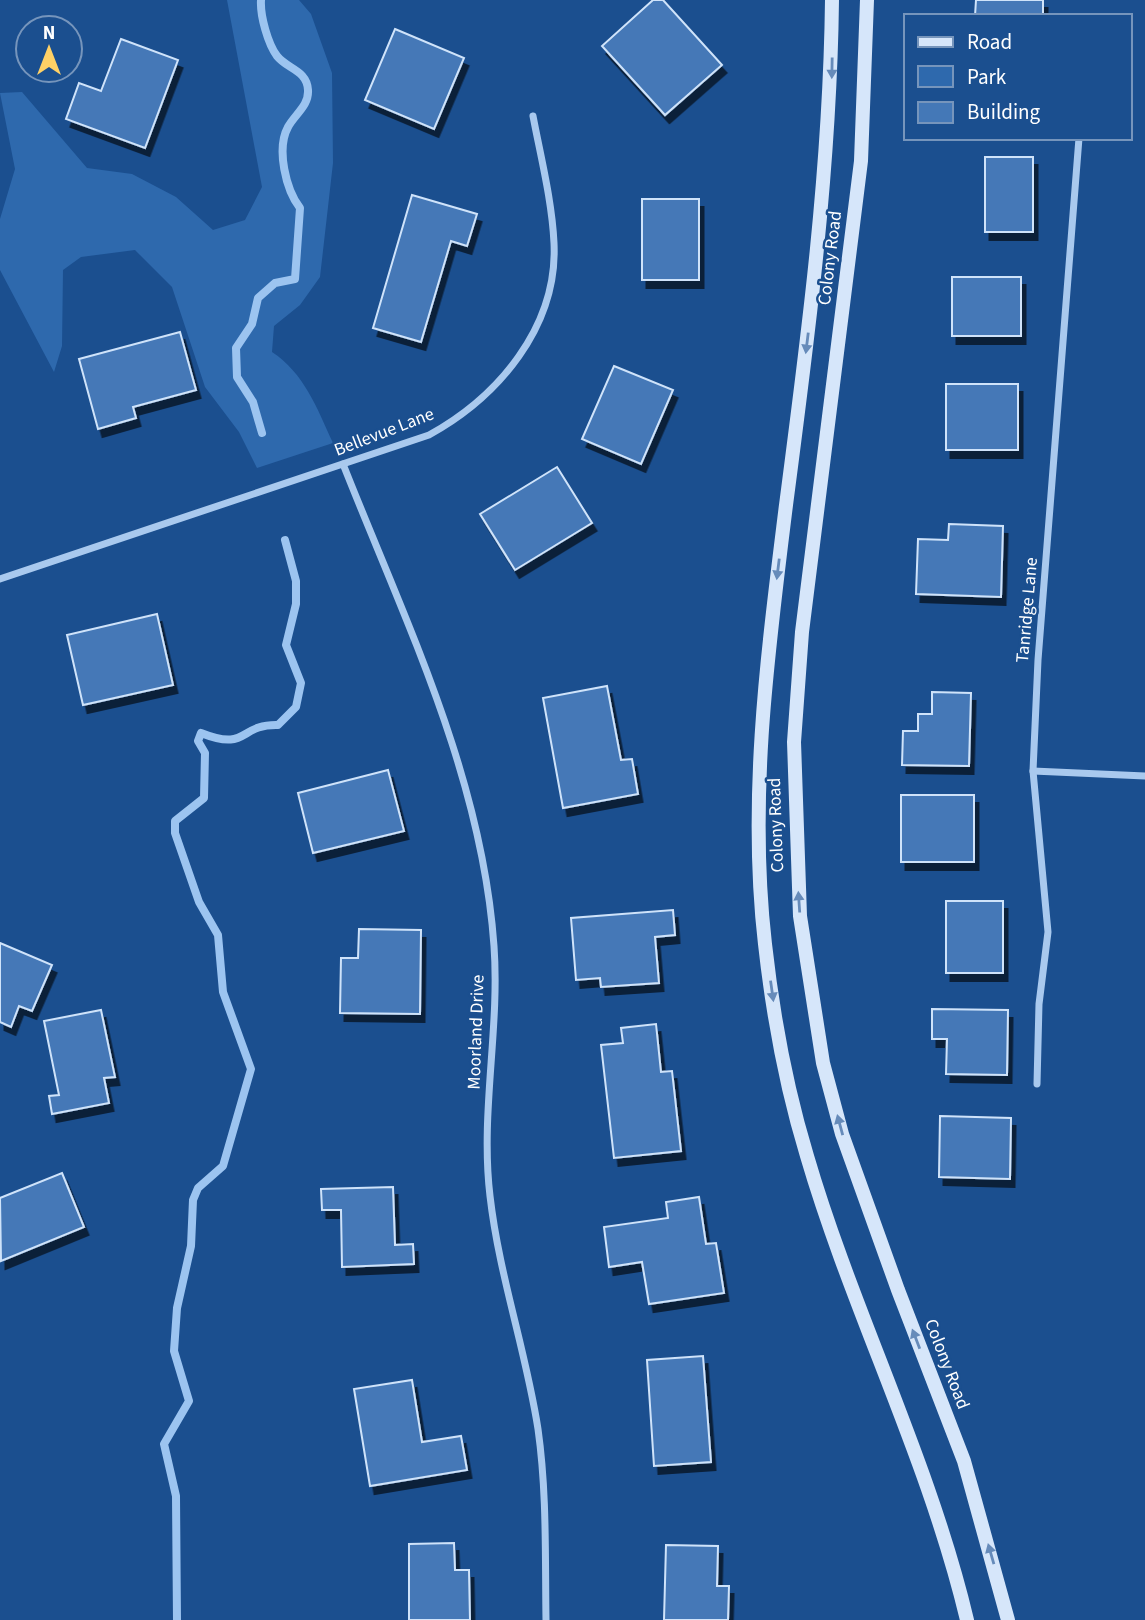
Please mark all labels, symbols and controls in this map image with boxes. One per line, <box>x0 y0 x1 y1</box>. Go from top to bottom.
north arrow <box>14 14 84 84</box>
legend <box>904 14 1131 140</box>
text: N <box>43 20 55 47</box>
text: Road <box>967 27 1012 57</box>
one-way arrow <box>826 57 837 79</box>
text: Park <box>967 62 1007 92</box>
text: Building <box>967 97 1041 127</box>
street label: Colony Road <box>812 209 848 307</box>
one-way arrow <box>801 333 812 355</box>
street label: Bellevue Lane <box>330 401 438 462</box>
street label: Tanridge Lane <box>1010 556 1044 664</box>
one-way arrow <box>773 558 784 580</box>
street label: Colony Road <box>762 777 790 873</box>
one-way arrow <box>793 890 804 912</box>
street label: Moorland Drive <box>462 974 491 1090</box>
one-way arrow <box>766 980 777 1002</box>
one-way arrow <box>834 1114 845 1136</box>
street label: Colony Road <box>918 1315 976 1413</box>
one-way arrow <box>911 1329 922 1350</box>
one-way arrow <box>986 1543 996 1564</box>

